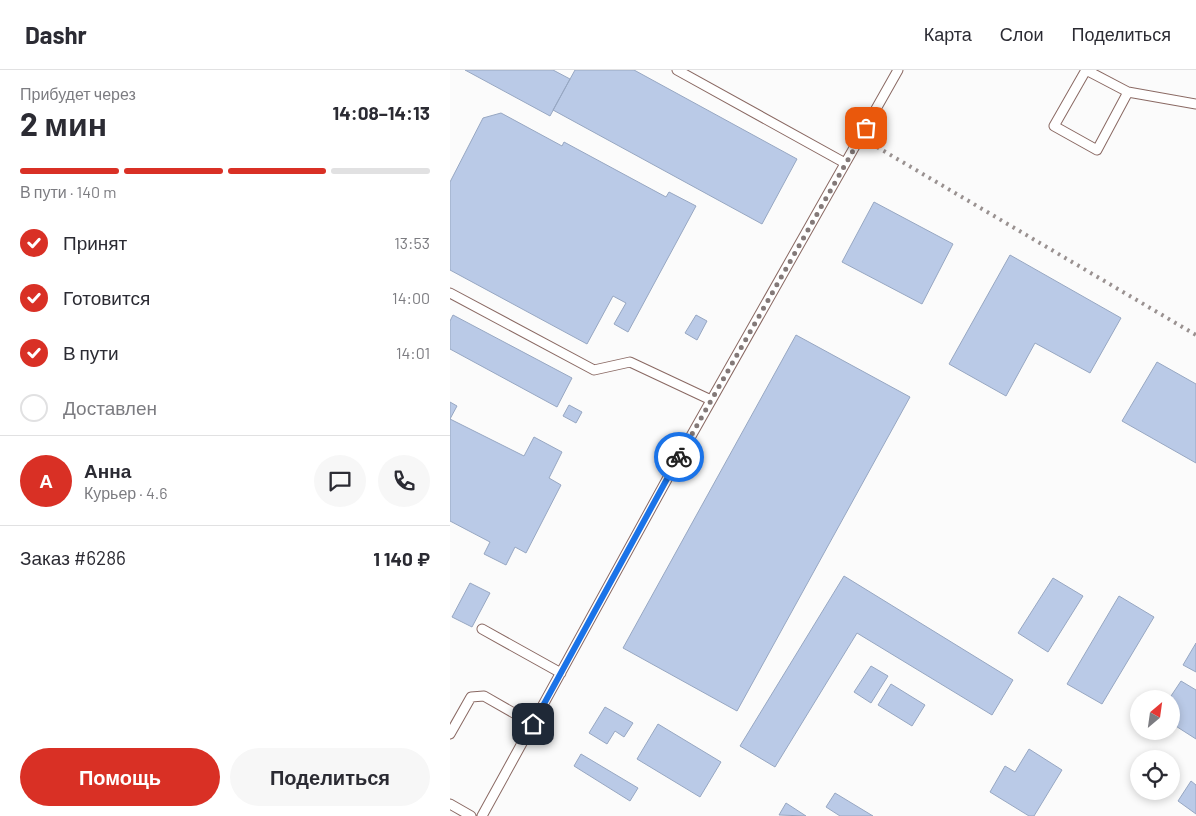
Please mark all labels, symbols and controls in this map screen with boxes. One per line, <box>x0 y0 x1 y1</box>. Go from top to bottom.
text: Dashr <box>25 20 87 49</box>
text: Карта <box>924 23 972 45</box>
text: Слои <box>1000 23 1044 45</box>
text: Поделиться <box>1072 23 1171 45</box>
text: Прибудет через <box>20 84 136 103</box>
text: 14:08–14:13 <box>333 101 430 124</box>
text: 2 мин <box>20 104 107 142</box>
pin <box>845 107 887 149</box>
icon: bag <box>852 114 880 142</box>
text: В пути · 140 m <box>20 182 116 201</box>
icon: check <box>20 229 48 257</box>
text: Принят <box>63 231 127 254</box>
text: 13:53 <box>394 233 430 252</box>
icon: check <box>20 284 48 312</box>
text: Готовится <box>63 286 150 309</box>
text: 14:00 <box>392 288 430 307</box>
icon: check <box>20 339 48 367</box>
text: В пути <box>63 341 119 364</box>
text: 14:01 <box>396 343 430 362</box>
text: Доставлен <box>63 396 157 419</box>
courier <box>654 432 704 482</box>
icon: bike <box>665 443 693 471</box>
button: chat <box>314 455 366 507</box>
button: phone <box>378 455 430 507</box>
text: Анна <box>84 459 131 482</box>
text: А <box>39 469 53 492</box>
text: Курьер · 4.6 <box>84 483 167 502</box>
text: Заказ #6286 <box>20 546 126 569</box>
text: 1 140 ₽ <box>373 547 430 570</box>
north arrow <box>1130 690 1180 740</box>
map controls <box>1130 690 1180 800</box>
pin <box>512 703 554 745</box>
icon: home <box>519 710 547 738</box>
button: Помощь <box>20 748 220 806</box>
button: Поделиться <box>230 748 430 806</box>
button: locate <box>1130 750 1180 800</box>

